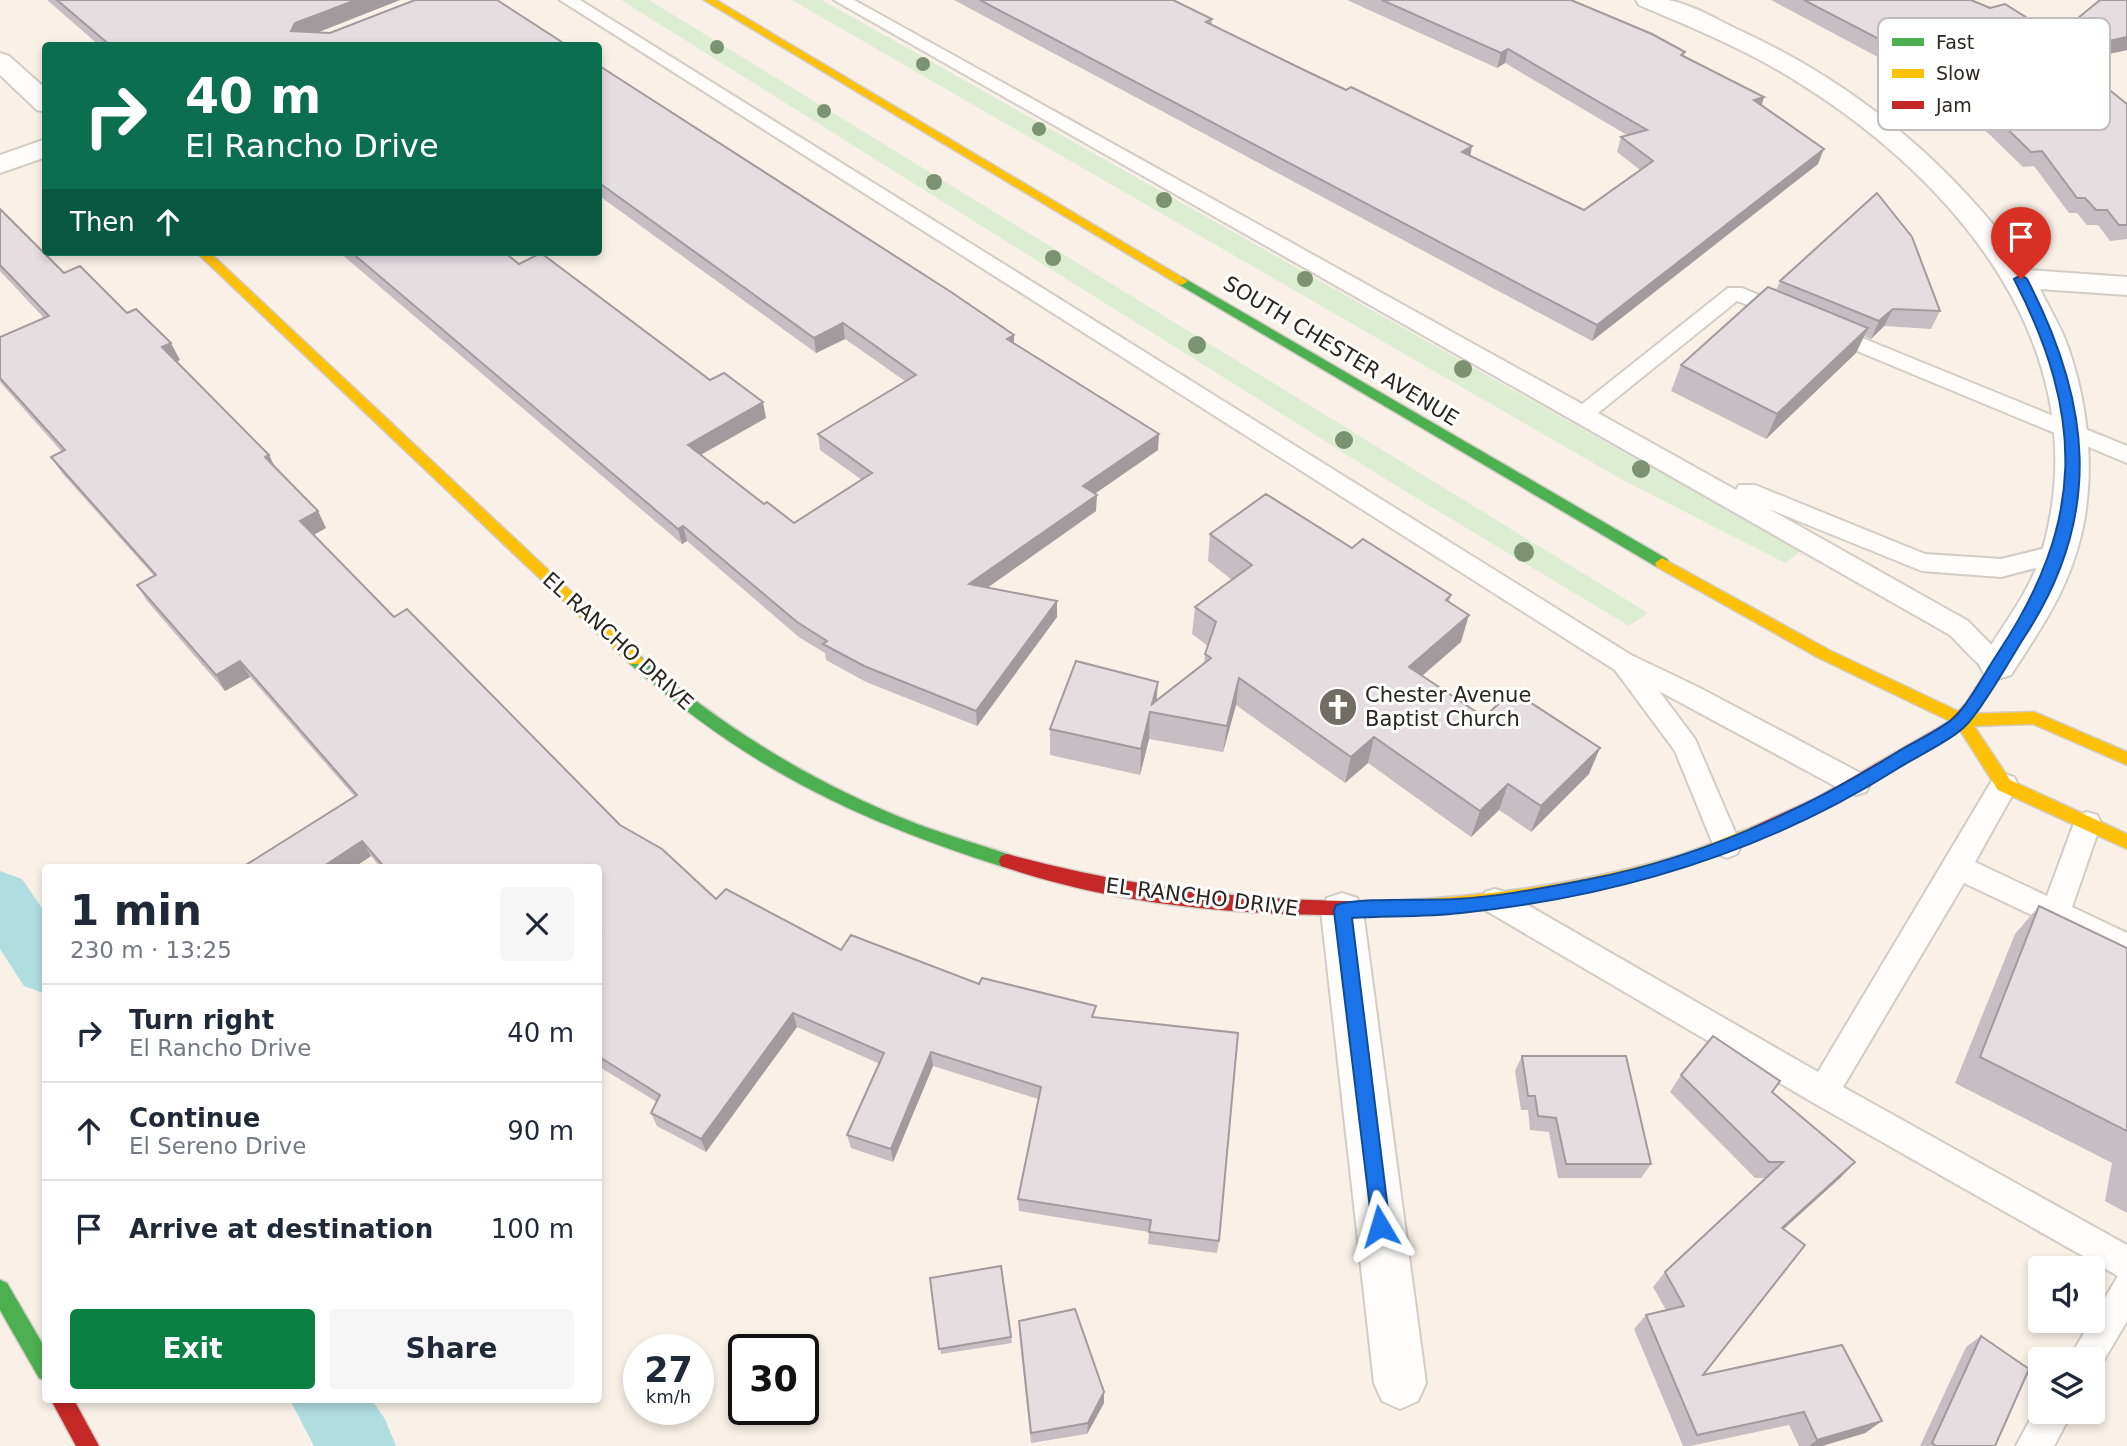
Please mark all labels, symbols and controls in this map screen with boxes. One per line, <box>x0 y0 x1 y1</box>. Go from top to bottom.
legend <box>1878 18 2110 130</box>
text: Fast <box>1936 31 1974 53</box>
text: Slow <box>1936 62 1981 84</box>
text: 40 m <box>185 68 321 125</box>
icon: right <box>70 70 161 161</box>
text: Jam <box>1935 94 1972 116</box>
text: El Rancho Drive <box>185 127 439 165</box>
icon: ahead <box>149 203 187 241</box>
text: Then <box>70 207 135 237</box>
pin <box>1991 207 2051 279</box>
icon: arrive <box>2002 218 2040 256</box>
street label: SOUTH CHESTER AVENUE <box>1219 271 1463 431</box>
street label: EL RANCHO DRIVE <box>538 567 698 715</box>
place label: Chester Avenue Baptist Church <box>1365 683 1531 731</box>
church icon: Chester Avenue Baptist Church <box>1317 686 1359 728</box>
street label: EL RANCHO DRIVE <box>1104 873 1300 921</box>
text: 1 min <box>70 886 202 935</box>
button: close <box>500 887 574 961</box>
text: 230 m · 13:25 <box>70 937 232 963</box>
text: Turn right <box>129 1005 274 1035</box>
icon: right <box>70 1014 108 1052</box>
text: 40 m <box>507 1018 574 1048</box>
text: El Rancho Drive <box>129 1035 311 1061</box>
text: Continue <box>129 1103 260 1133</box>
icon: ahead <box>70 1112 108 1150</box>
text: 90 m <box>507 1116 574 1146</box>
text: El Sereno Drive <box>129 1133 306 1159</box>
position arrow <box>1343 1189 1417 1263</box>
icon: arrive <box>70 1210 108 1248</box>
text: Arrive at destination <box>129 1214 433 1244</box>
text: 100 m <box>491 1214 574 1244</box>
map controls <box>2028 1256 2105 1424</box>
button: sound <box>2028 1256 2105 1333</box>
button: Exit <box>70 1309 315 1389</box>
button: Share <box>329 1309 574 1389</box>
speed limit sign: 30 <box>728 1334 819 1425</box>
button: layers <box>2028 1347 2105 1424</box>
text: 27 <box>644 1350 693 1390</box>
text: km/h <box>646 1386 691 1407</box>

